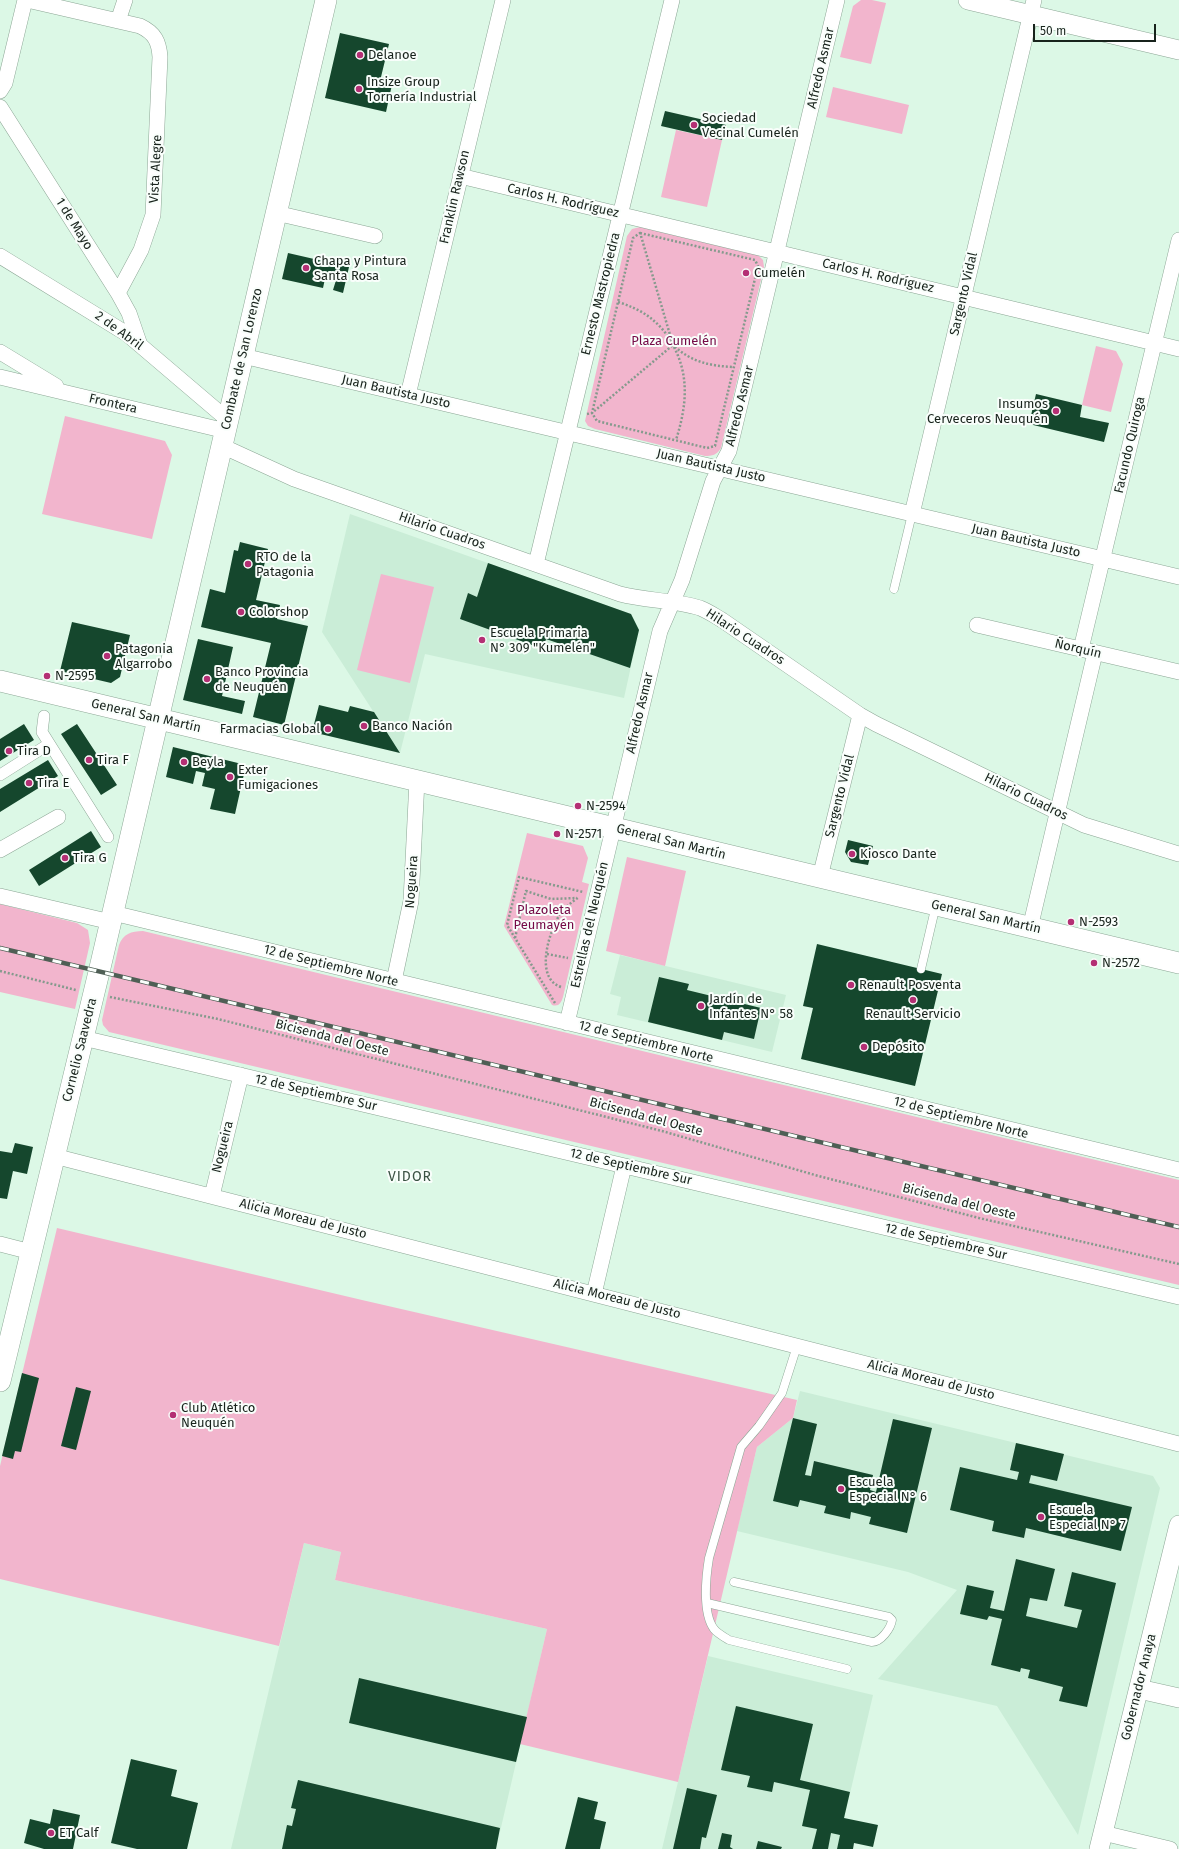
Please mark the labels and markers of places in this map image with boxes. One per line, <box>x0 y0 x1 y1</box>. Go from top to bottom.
place label: Delanoe <box>368 47 417 63</box>
marker: Delanoe <box>355 50 365 60</box>
place label: Insize Group Tornería Industrial <box>367 74 477 105</box>
marker: Insize Group Tornería Industrial <box>354 84 364 94</box>
place label: Sociedad Vecinal Cumelén <box>702 110 799 141</box>
marker: Sociedad Vecinal Cumelén <box>689 120 699 130</box>
place label: Chapa y Pintura Santa Rosa <box>314 253 407 284</box>
marker: Chapa y Pintura Santa Rosa <box>301 263 311 273</box>
place label: Cumelén <box>754 265 805 281</box>
marker: Cumelén <box>741 268 751 278</box>
place label: Insumos Cerveceros Neuquén <box>927 396 1048 427</box>
marker: Insumos Cerveceros Neuquén <box>1051 406 1061 416</box>
place label: RTO de la Patagonia <box>256 549 314 580</box>
marker: RTO de la Patagonia <box>243 559 253 569</box>
place label: Colorshop <box>249 604 309 620</box>
marker: Colorshop <box>236 607 246 617</box>
place label: Escuela Primaria N° 309 "Kumelén" <box>490 625 595 656</box>
marker: Escuela Primaria N° 309 "Kumelén" <box>477 635 487 645</box>
place label: Patagonia Algarrobo <box>115 641 173 672</box>
marker: Patagonia Algarrobo <box>102 651 112 661</box>
place label: Banco Provincia de Neuquén <box>215 664 309 695</box>
place label: N-2595 <box>55 668 94 684</box>
marker: N-2595 <box>42 671 52 681</box>
marker: Banco Provincia de Neuquén <box>202 674 212 684</box>
place label: Banco Nación <box>372 718 453 734</box>
place label: Farmacias Global <box>220 721 320 737</box>
marker: Banco Nación <box>359 721 369 731</box>
marker: Farmacias Global <box>323 724 333 734</box>
place label: Tira D <box>17 743 51 759</box>
marker: Tira D <box>4 746 14 756</box>
place label: Tira F <box>97 752 129 768</box>
place label: Beyla <box>192 754 224 770</box>
marker: Tira F <box>84 755 94 765</box>
marker: Beyla <box>179 757 189 767</box>
place label: Exter Fumigaciones <box>238 762 318 793</box>
marker: Exter Fumigaciones <box>225 772 235 782</box>
place label: Tira E <box>37 775 69 791</box>
marker: Tira E <box>24 778 34 788</box>
place label: N-2594 <box>586 798 626 814</box>
marker: N-2594 <box>573 801 583 811</box>
place label: N-2571 <box>565 826 602 842</box>
marker: N-2571 <box>552 829 562 839</box>
place label: Kiosco Dante <box>860 846 936 862</box>
marker: Kiosco Dante <box>847 849 857 859</box>
place label: Tira G <box>73 850 107 866</box>
marker: Tira G <box>60 853 70 863</box>
place label: N-2593 <box>1079 914 1118 930</box>
marker: N-2593 <box>1066 917 1076 927</box>
place label: N-2572 <box>1102 955 1140 971</box>
marker: N-2572 <box>1089 958 1099 968</box>
place label: Renault Posventa <box>859 977 961 993</box>
marker: Renault Posventa <box>846 980 856 990</box>
place label: Jardín de Infantes N° 58 <box>709 991 793 1022</box>
marker: Renault Servicio <box>908 995 918 1005</box>
marker: Jardín de Infantes N° 58 <box>696 1001 706 1011</box>
place label: Renault Servicio <box>865 1006 961 1022</box>
place label: Depósito <box>872 1039 925 1055</box>
marker: Depósito <box>859 1042 869 1052</box>
place label: Club Atlético Neuquén <box>181 1400 255 1431</box>
marker: Club Atlético Neuquén <box>168 1410 178 1420</box>
place label: Escuela Especial N° 6 <box>849 1474 927 1505</box>
marker: Escuela Especial N° 6 <box>836 1484 846 1494</box>
place label: Escuela Especial N° 7 <box>1049 1502 1126 1533</box>
marker: Escuela Especial N° 7 <box>1036 1512 1046 1522</box>
place label: ET Calf <box>59 1825 98 1841</box>
marker: ET Calf <box>46 1828 56 1838</box>

